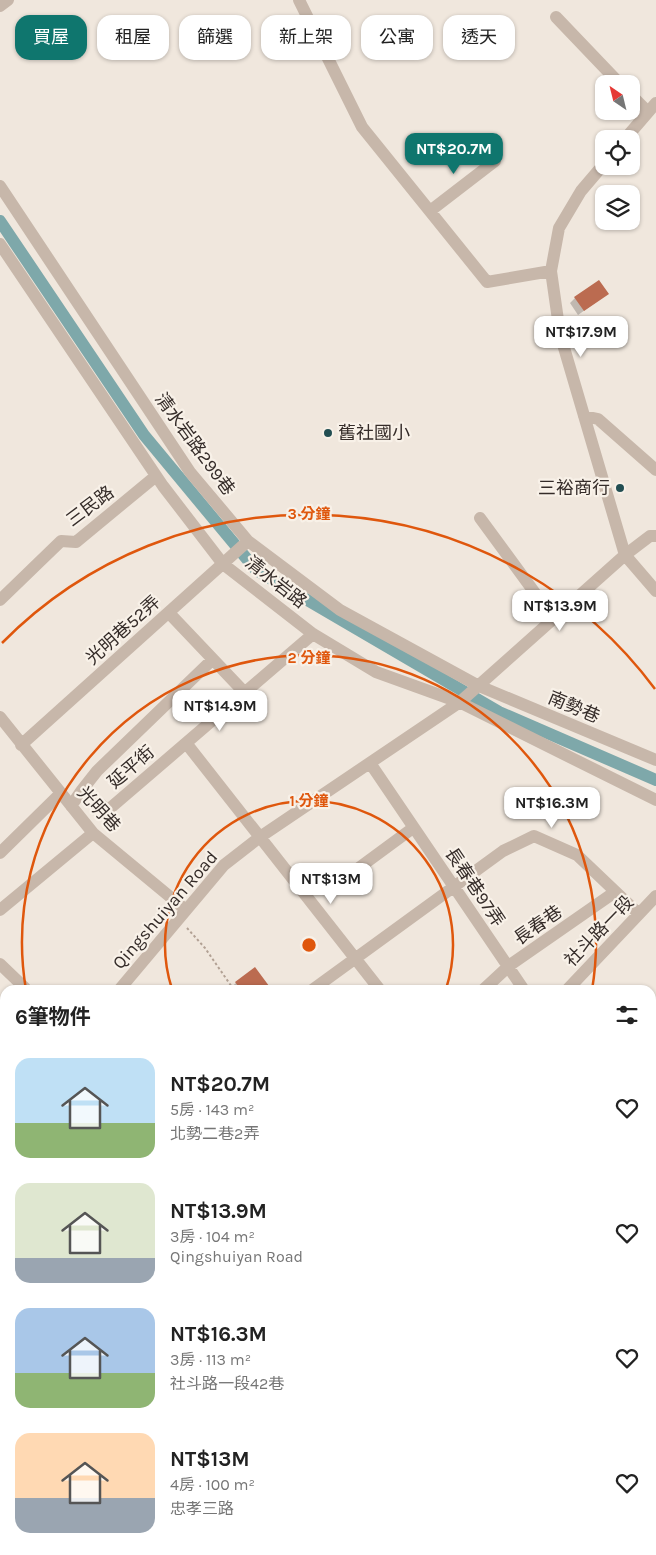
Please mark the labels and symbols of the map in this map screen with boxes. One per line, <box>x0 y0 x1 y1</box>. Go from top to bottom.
north arrow <box>595 75 640 120</box>
pin: NT$20.7M <box>402 132 506 175</box>
pin: NT$17.9M <box>529 316 633 358</box>
street label: 清水岩路299巷 <box>150 388 240 500</box>
place label: 舊社國小 <box>338 422 410 444</box>
marker: 舊社國小 <box>322 427 334 439</box>
place label: 三裕商行 <box>538 477 610 499</box>
street label: 三民路 <box>62 481 118 531</box>
marker: 三裕商行 <box>614 482 626 494</box>
text: 3 分鐘 <box>287 505 331 523</box>
street label: 清水岩路 <box>241 551 311 613</box>
pin: NT$13.9M <box>508 590 612 632</box>
street label: 光明巷52弄 <box>81 591 165 669</box>
text: 2 分鐘 <box>288 649 330 667</box>
street label: 南勢巷 <box>545 686 603 728</box>
pin: NT$14.9M <box>168 690 272 732</box>
street label: 延平街 <box>103 741 159 793</box>
street label: 光明巷 <box>73 782 125 836</box>
pin: NT$16.3M <box>500 786 604 829</box>
text: 1 分鐘 <box>289 792 329 810</box>
street label: 長春巷97弄 <box>440 843 510 931</box>
street label: Qingshuiyan Road <box>108 846 222 974</box>
pin: NT$13M <box>290 862 372 905</box>
street label: 社斗路一段 <box>560 891 638 971</box>
street label: 長春巷 <box>510 901 566 949</box>
centre of rings <box>300 936 318 954</box>

